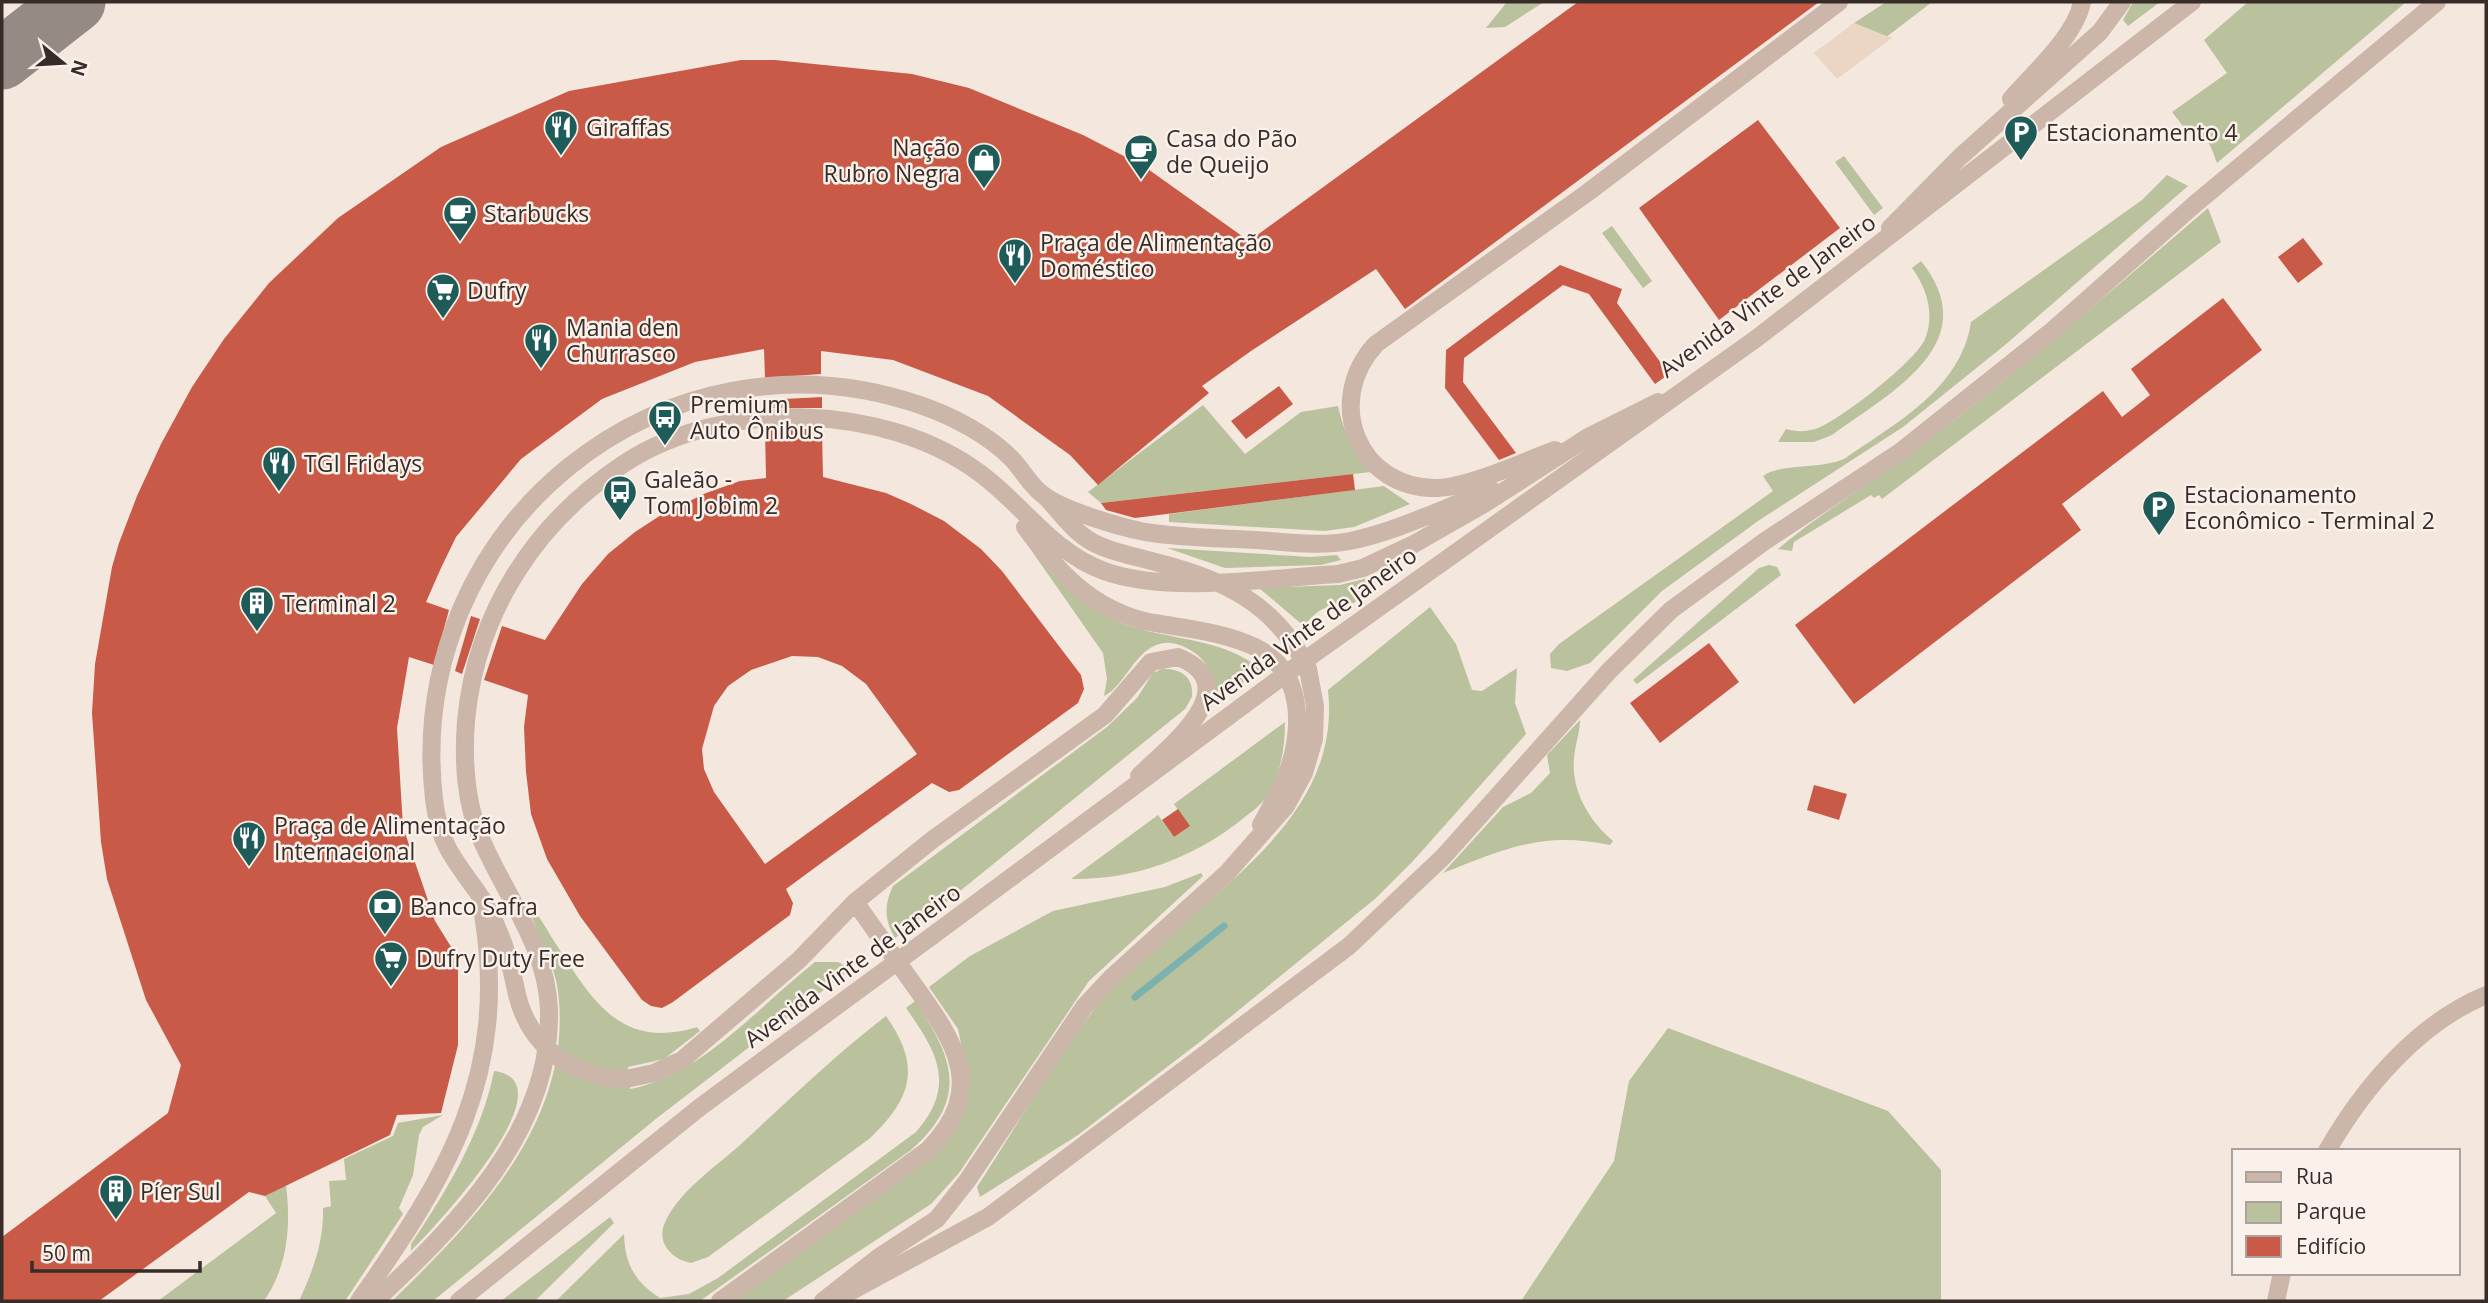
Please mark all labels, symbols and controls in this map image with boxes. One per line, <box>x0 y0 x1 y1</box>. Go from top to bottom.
north arrow <box>28 28 98 98</box>
text: N <box>64 57 94 80</box>
restaurant icon: Giraffas <box>542 108 580 157</box>
place label: Giraffas <box>586 111 670 143</box>
parking icon: Estacionamento 4 <box>2002 113 2040 162</box>
place label: Estacionamento 4 <box>2046 116 2238 148</box>
place label: Casa do Pão de Queijo <box>1166 122 1297 180</box>
place label: Nação Rubro Negra <box>824 131 960 189</box>
cafe icon: Casa do Pão de Queijo <box>1122 132 1160 181</box>
shop icon: Nação Rubro Negra <box>965 141 1003 190</box>
cafe icon: Starbucks <box>441 194 479 243</box>
place label: Starbucks <box>484 197 589 229</box>
street label: Avenida Vinte de Janeiro <box>1652 206 1882 384</box>
place label: Praça de Alimentação Doméstico <box>1040 226 1272 284</box>
restaurant icon: Praça de Alimentação Doméstico <box>996 236 1034 285</box>
supermarket icon: Dufry <box>424 271 462 320</box>
place label: Dufry <box>467 274 527 306</box>
place label: Mania den Churrasco <box>566 311 679 369</box>
restaurant icon: Mania den Churrasco <box>522 321 560 370</box>
place label: Premium Auto Ônibus <box>690 388 824 446</box>
bus stop icon: Premium Auto Ônibus <box>646 398 684 447</box>
restaurant icon: TGI Fridays <box>260 444 298 493</box>
place label: TGI Fridays <box>304 447 422 479</box>
place label: Galeão - Tom Jobim 2 <box>644 463 778 521</box>
bus stop icon: Galeão - Tom Jobim 2 <box>601 473 639 522</box>
place label: Estacionamento Econômico - Terminal 2 <box>2184 478 2435 536</box>
parking icon: Estacionamento Econômico - Terminal 2 <box>2140 488 2178 537</box>
street label: Avenida Vinte de Janeiro <box>1193 539 1423 717</box>
building icon: Terminal 2 <box>238 584 276 633</box>
place label: Terminal 2 <box>282 587 396 619</box>
place label: Praça de Alimentação Internacional <box>274 809 506 867</box>
restaurant icon: Praça de Alimentação Internacional <box>230 819 268 868</box>
street label: Avenida Vinte de Janeiro <box>737 876 967 1054</box>
bank icon: Banco Safra <box>366 887 404 936</box>
place label: Banco Safra <box>410 890 538 922</box>
supermarket icon: Dufry Duty Free <box>372 939 410 988</box>
place label: Dufry Duty Free <box>416 942 585 974</box>
legend <box>2232 1149 2460 1275</box>
text: Rua <box>2296 1162 2334 1190</box>
building icon: Píer Sul <box>97 1172 135 1221</box>
place label: Píer Sul <box>140 1175 220 1207</box>
text: Parque <box>2296 1197 2366 1225</box>
scale bar <box>32 1230 200 1274</box>
text: Edifício <box>2296 1232 2366 1260</box>
text: 50 m <box>42 1239 91 1267</box>

